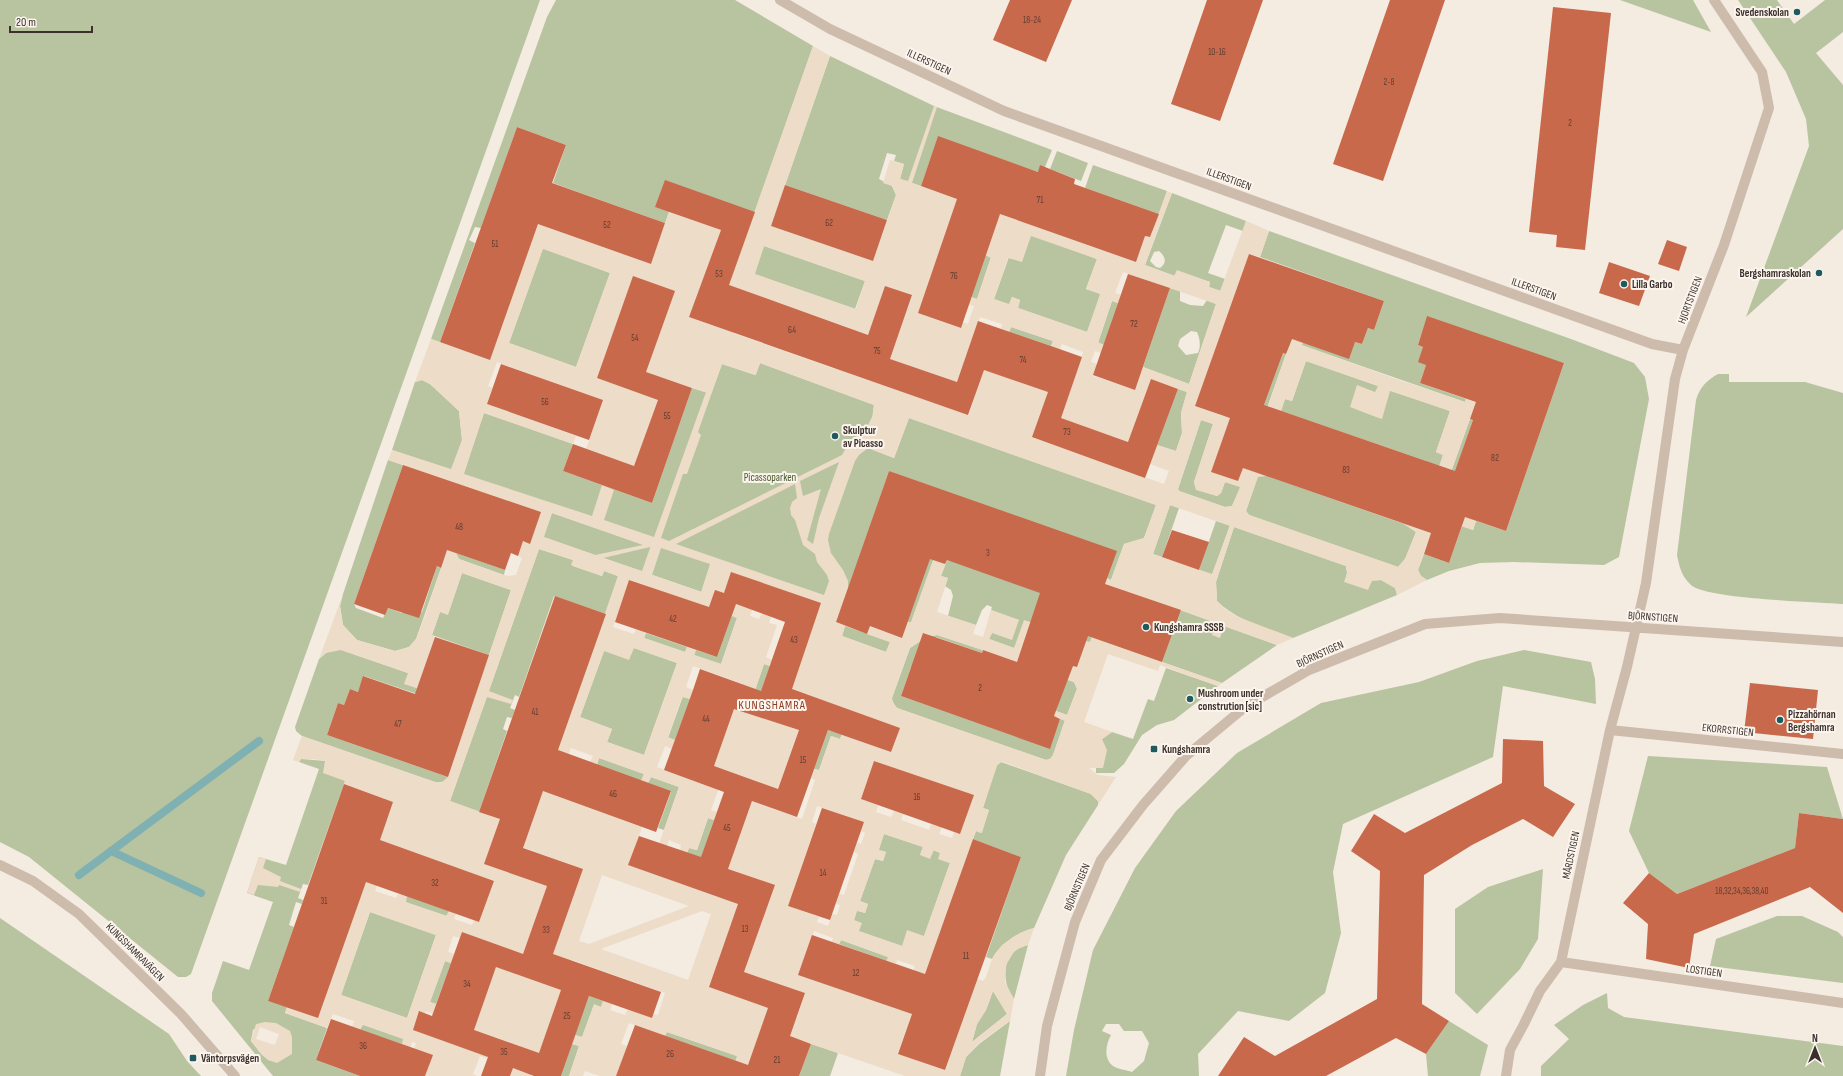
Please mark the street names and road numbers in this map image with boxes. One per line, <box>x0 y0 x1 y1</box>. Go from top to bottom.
street label: ILLERSTIGEN <box>905 46 953 78</box>
street label: ILLERSTIGEN <box>1205 165 1253 193</box>
street label: ILLERSTIGEN <box>1510 275 1558 303</box>
street label: HJORTSTIGEN <box>1675 275 1705 325</box>
street label: BJÖRNSTIGEN <box>1627 609 1679 625</box>
street label: BJÖRNSTIGEN <box>1294 638 1346 670</box>
street label: EKORRSTIGEN <box>1701 721 1755 739</box>
street label: MÅRDSTIGEN <box>1560 830 1582 880</box>
street label: BJÖRNSTIGEN <box>1061 861 1093 913</box>
street label: KUNGSHAMRAVÄGEN <box>103 920 167 984</box>
street label: LOSTIGEN <box>1685 962 1723 980</box>

